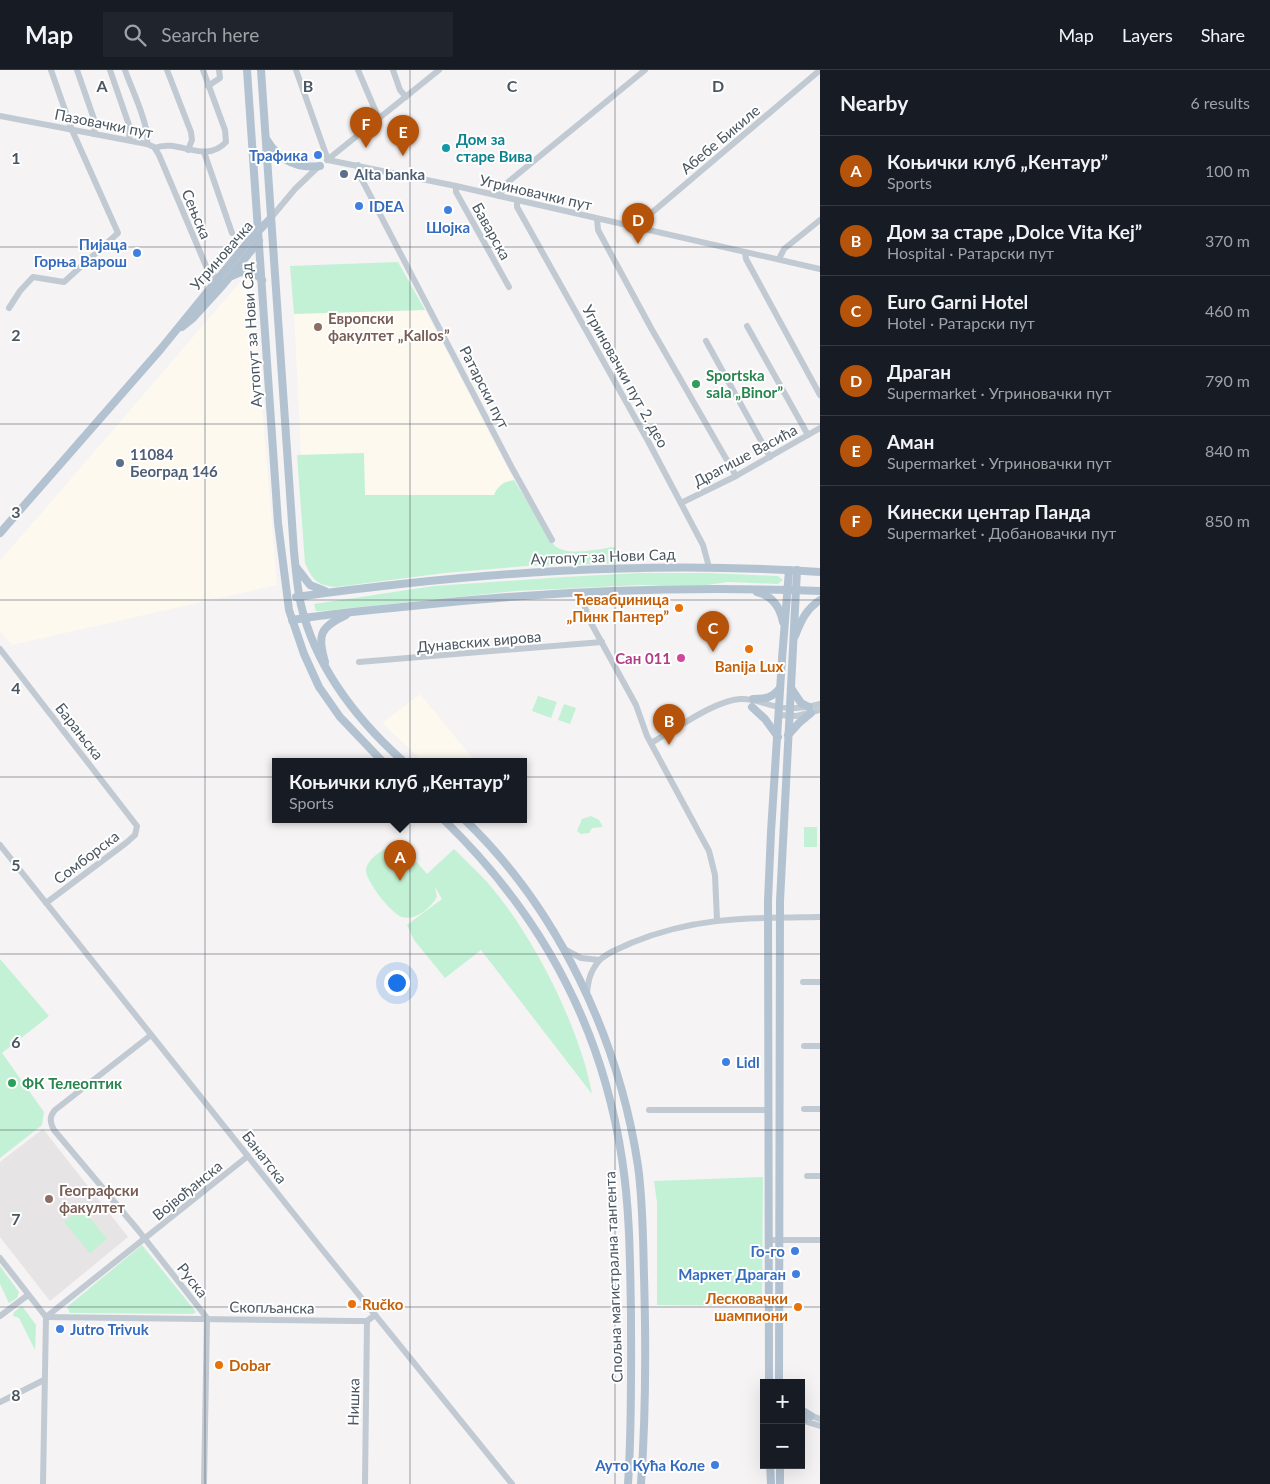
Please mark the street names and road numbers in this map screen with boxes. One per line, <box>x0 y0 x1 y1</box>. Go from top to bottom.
street label: Абебе Бикиле <box>677 101 763 177</box>
street label: Пазовачки пут <box>53 105 155 141</box>
street label: Угриновачки пут <box>478 170 595 214</box>
street label: Сењска <box>178 186 216 242</box>
street label: Баварска <box>469 199 515 263</box>
street label: Угриновачка <box>186 216 256 294</box>
street label: Аутопут за Нови Сад <box>237 262 265 408</box>
street label: Угриновачки пут 2. део <box>579 301 673 451</box>
street label: Ратарски пут <box>456 343 514 432</box>
street label: Драгише Васића <box>690 420 800 490</box>
street label: Аутопут за Нови Сад <box>530 544 676 568</box>
street label: Дунавских вирова <box>416 627 542 655</box>
street label: Барањска <box>52 699 108 763</box>
street label: Сомборска <box>50 827 122 887</box>
street label: Банатска <box>239 1127 291 1187</box>
street label: Војвођанска <box>149 1157 225 1223</box>
street label: Спољна магистрална тангента <box>600 1171 626 1383</box>
street label: Руска <box>174 1259 212 1301</box>
street label: Скопљанска <box>229 1297 315 1317</box>
street label: Нишка <box>344 1378 362 1426</box>

